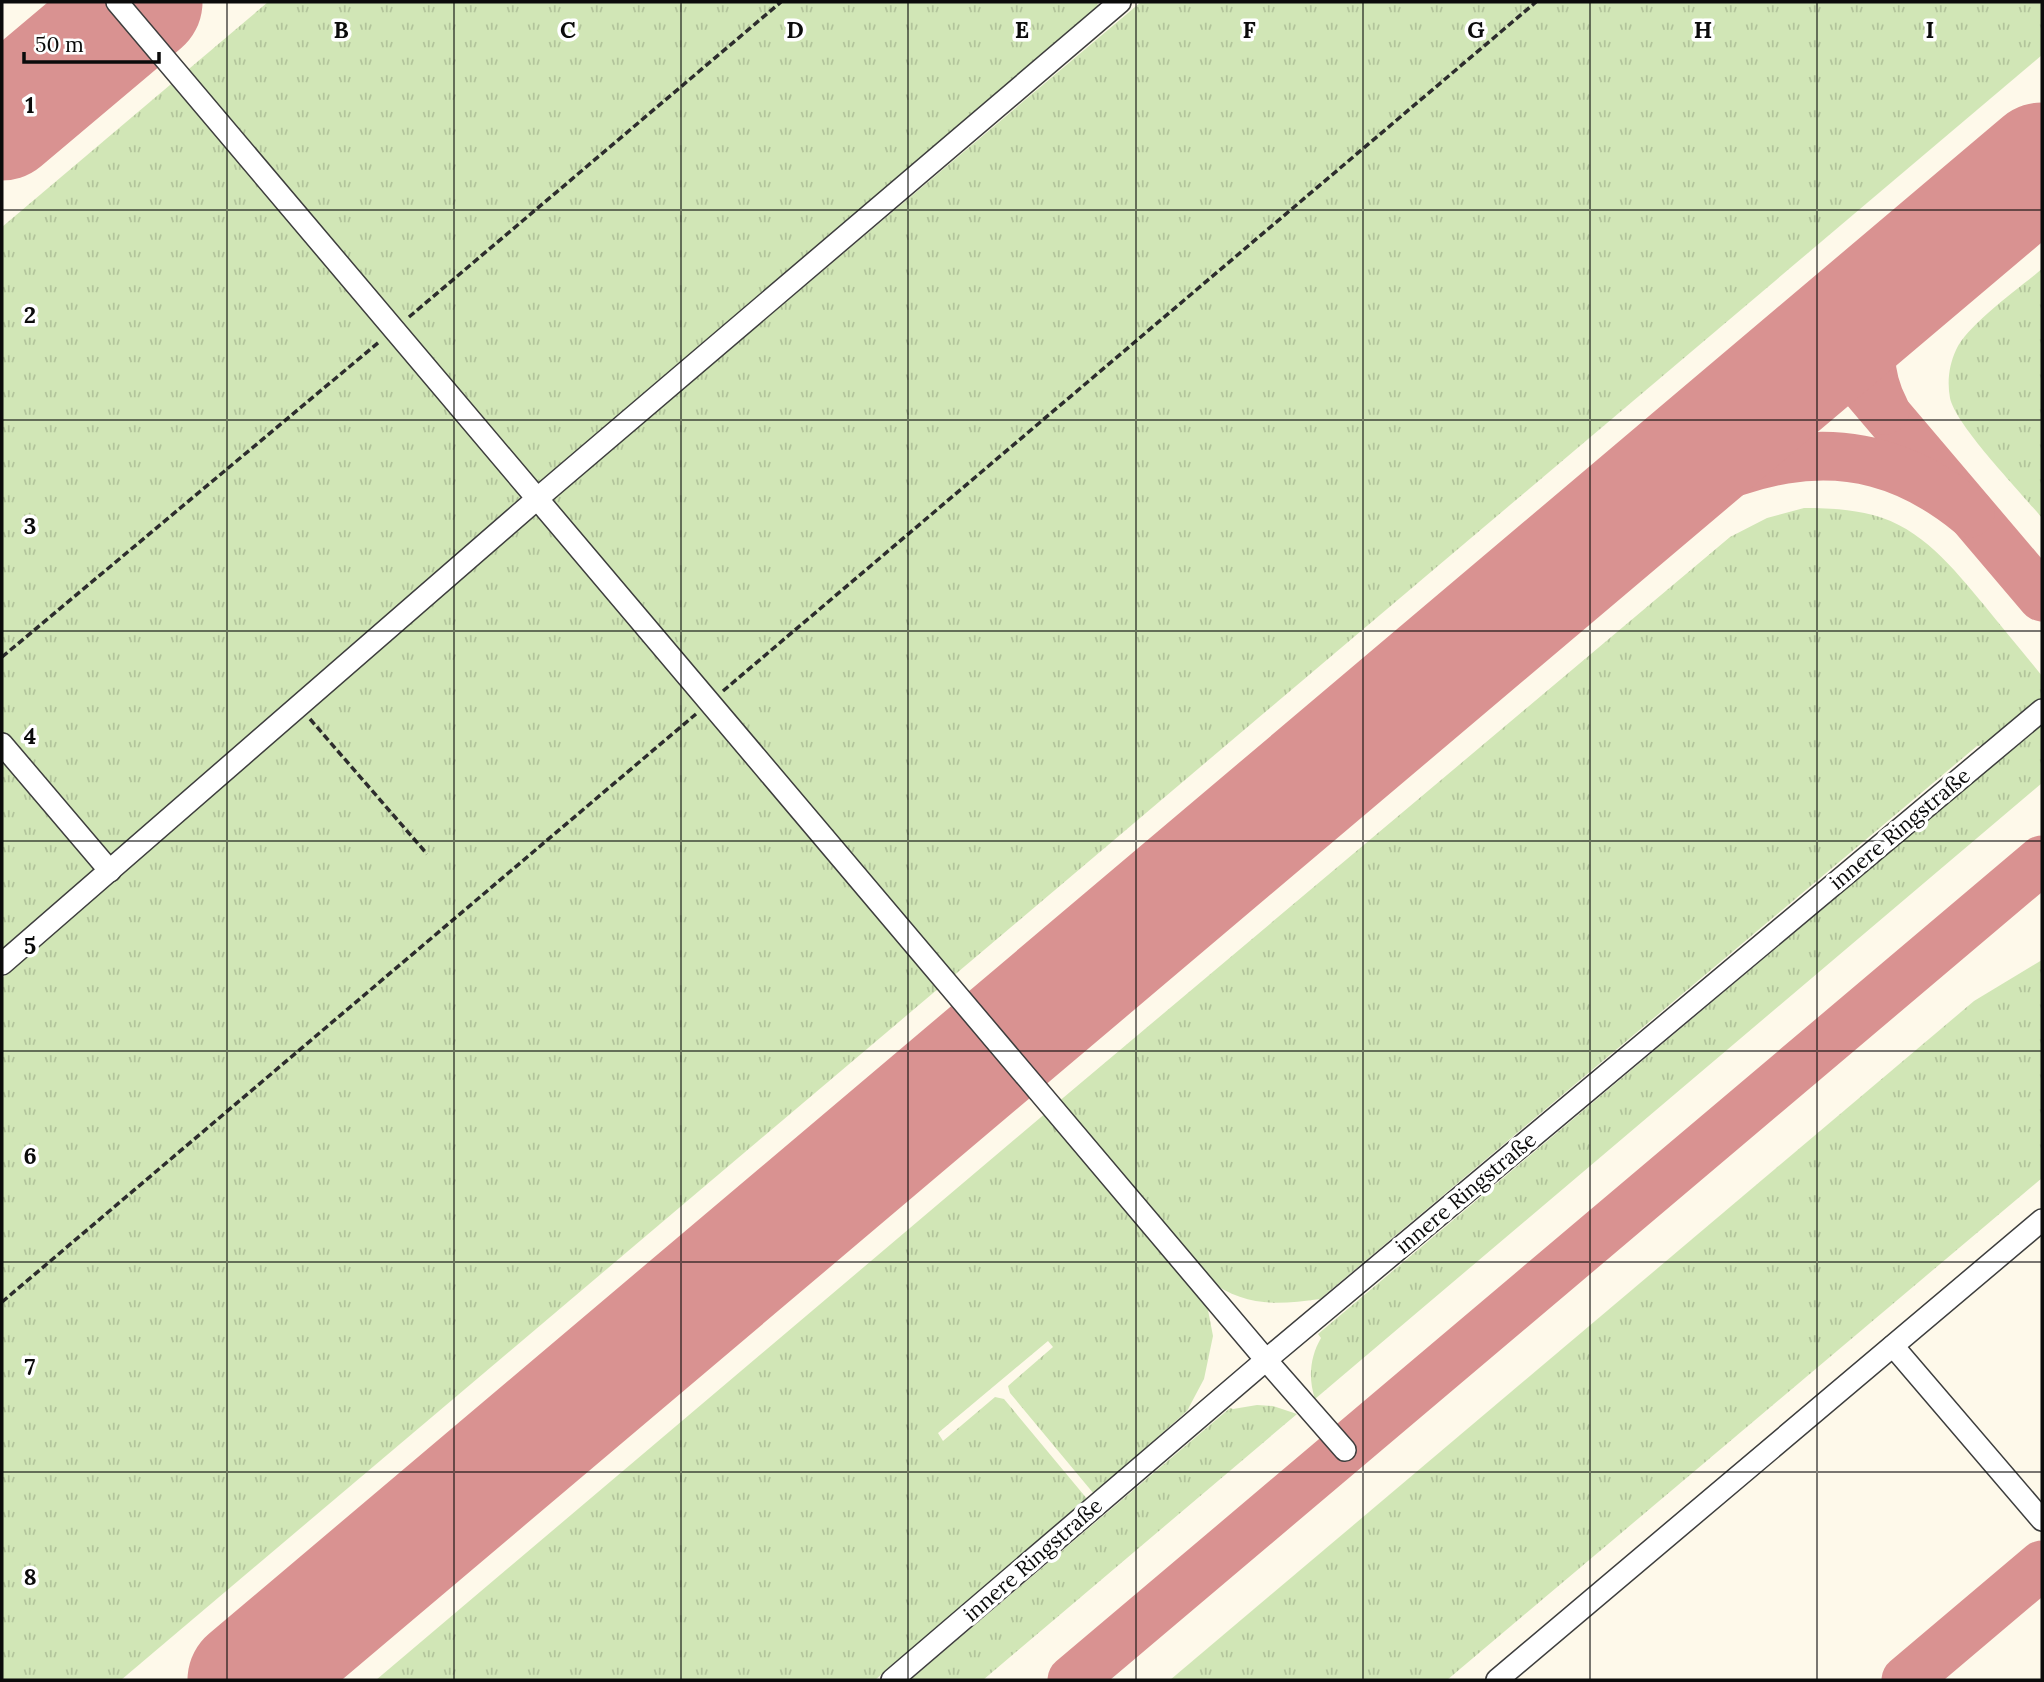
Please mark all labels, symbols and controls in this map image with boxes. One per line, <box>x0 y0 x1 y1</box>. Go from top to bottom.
text: B <box>333 15 349 44</box>
text: C <box>560 15 576 44</box>
text: D <box>786 15 804 44</box>
text: E <box>1015 15 1029 44</box>
text: F <box>1242 15 1256 44</box>
text: G <box>1467 15 1485 44</box>
text: H <box>1694 15 1712 44</box>
text: I <box>1926 15 1934 44</box>
scale bar <box>24 21 159 65</box>
text: 50 m <box>35 31 84 58</box>
text: 1 <box>25 90 35 119</box>
text: 2 <box>24 300 36 329</box>
text: 3 <box>24 511 36 540</box>
text: 4 <box>24 721 36 750</box>
street label: innere Ringstraße <box>1824 762 1976 895</box>
text: 5 <box>24 931 36 960</box>
street label: innere Ringstraße <box>1390 1126 1542 1259</box>
text: 6 <box>23 1141 37 1170</box>
text: 7 <box>25 1352 36 1381</box>
street label: innere Ringstraße <box>958 1492 1108 1627</box>
text: 8 <box>23 1562 37 1591</box>

